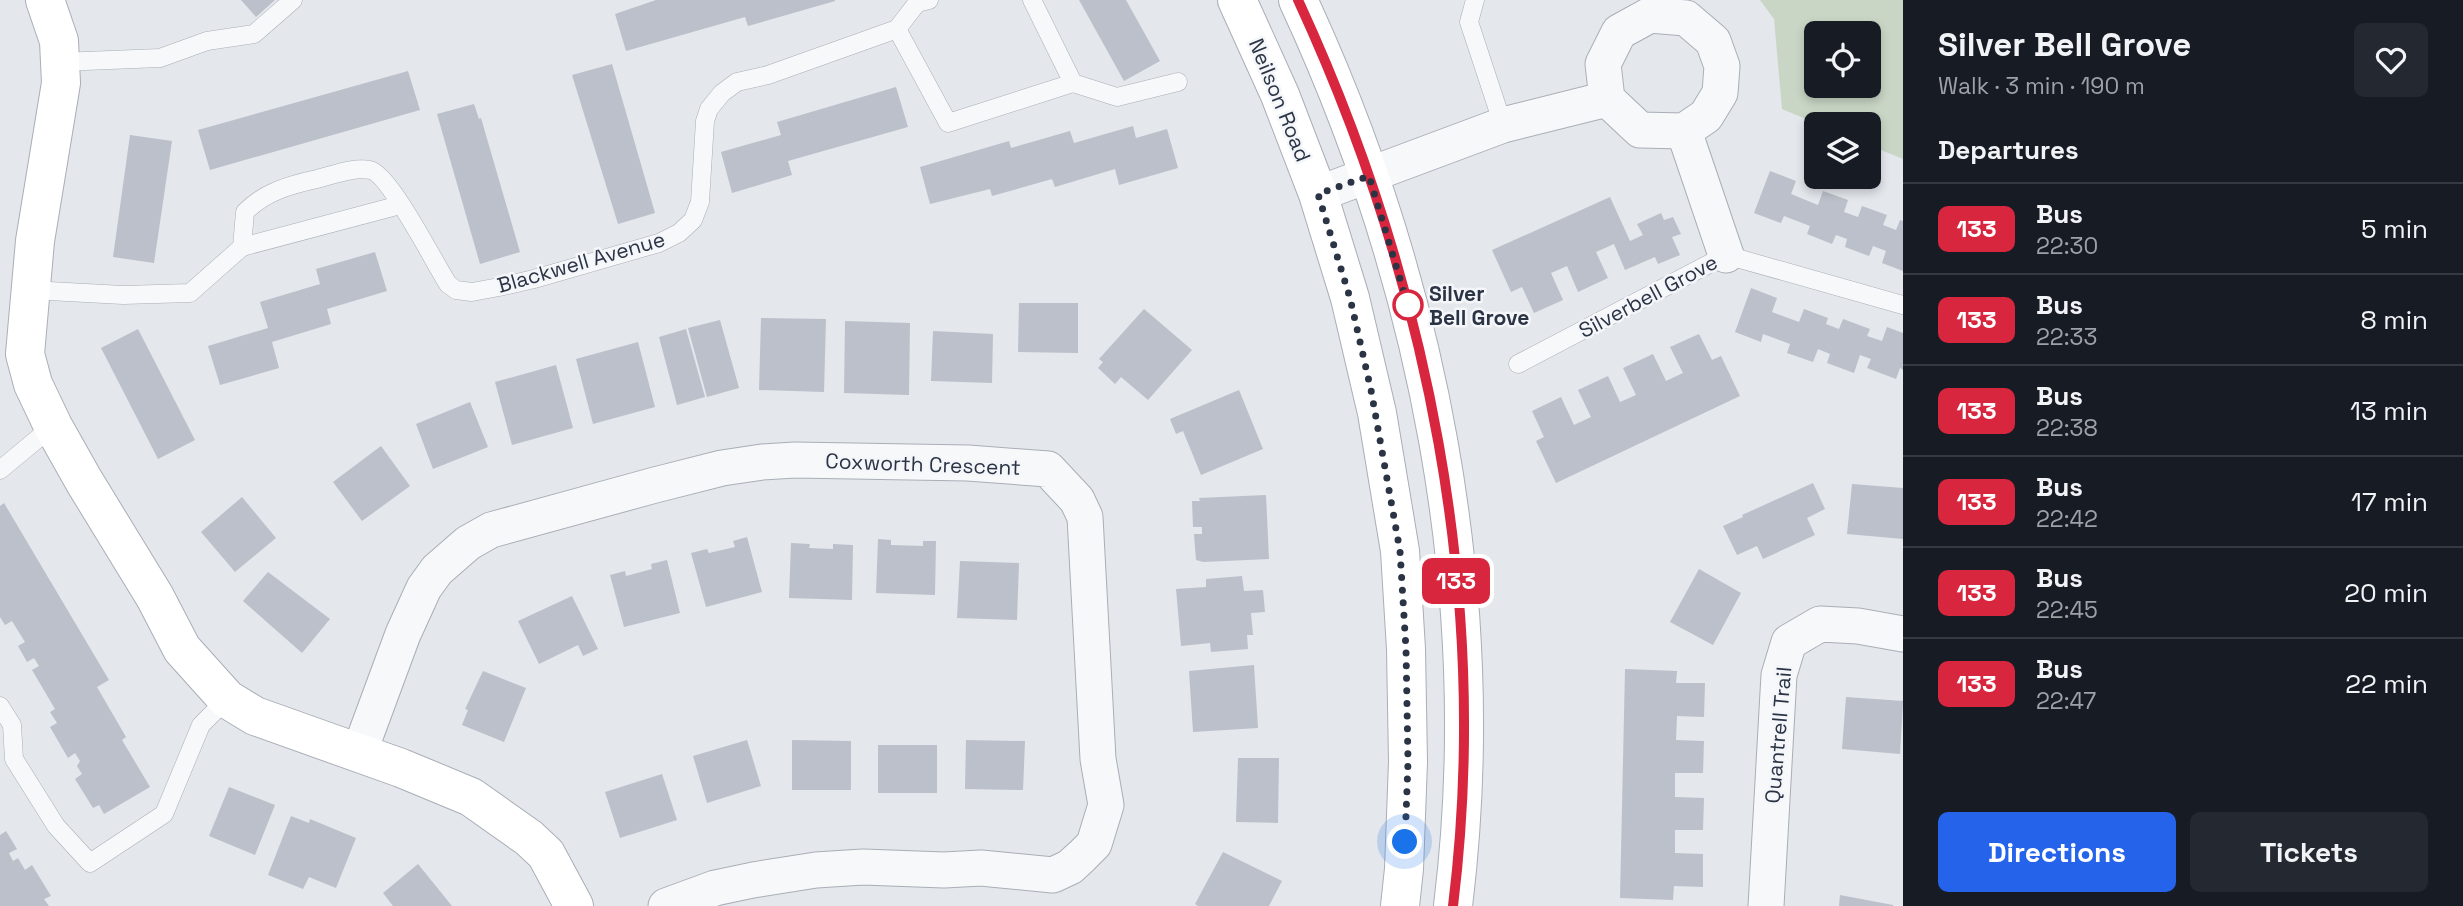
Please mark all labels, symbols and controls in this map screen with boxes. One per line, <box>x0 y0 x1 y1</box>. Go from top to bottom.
map controls <box>1804 21 1881 189</box>
button: locate <box>1804 21 1881 98</box>
button: heart <box>2354 23 2428 97</box>
text: Silver Bell Grove <box>1938 24 2191 66</box>
street label: Neilson Road <box>1243 34 1317 166</box>
text: Walk · 3 min · 190 m <box>1938 71 2145 101</box>
button: layers <box>1804 112 1881 189</box>
text: Departures <box>1938 133 2079 167</box>
text: Bus <box>2036 197 2083 231</box>
text: 5 min <box>2361 212 2428 246</box>
text: 133 <box>1956 213 1997 244</box>
street label: Blackwell Avenue <box>494 225 668 299</box>
text: 22:30 <box>2036 231 2098 261</box>
street label: Silverbell Grove <box>1574 248 1722 344</box>
place label: Silver Bell Grove <box>1429 280 1529 331</box>
text: Bus <box>2036 288 2083 322</box>
marker: Silver Bell Grove <box>1393 290 1423 320</box>
text: 8 min <box>2360 303 2428 337</box>
text: 133 <box>1956 304 1997 335</box>
text: 22:33 <box>2036 322 2097 352</box>
text: Bus <box>2036 379 2083 413</box>
text: 13 min <box>2350 394 2428 428</box>
text: 133 <box>1956 395 1997 426</box>
text: 22:38 <box>2036 413 2098 443</box>
street label: Coxworth Crescent <box>825 447 1021 481</box>
text: Bus <box>2036 470 2083 504</box>
text: 17 min <box>2351 485 2428 519</box>
text: 133 <box>1956 486 1997 517</box>
text: 22:42 <box>2036 504 2098 534</box>
line badge: 133 <box>1416 558 1496 604</box>
text: Bus <box>2036 561 2083 595</box>
text: 133 <box>1436 565 1476 596</box>
text: 20 min <box>2344 576 2428 610</box>
text: 133 <box>1956 577 1997 608</box>
text: 22:45 <box>2036 595 2098 625</box>
text: Bus <box>2036 652 2083 686</box>
street label: Quantrell Trail <box>1759 666 1797 804</box>
text: 22 min <box>2345 667 2428 701</box>
text: 133 <box>1956 668 1997 699</box>
text: 22:47 <box>2036 686 2096 716</box>
button: Directions <box>1938 812 2176 892</box>
button: Tickets <box>2190 812 2428 892</box>
your location <box>1387 824 1422 859</box>

